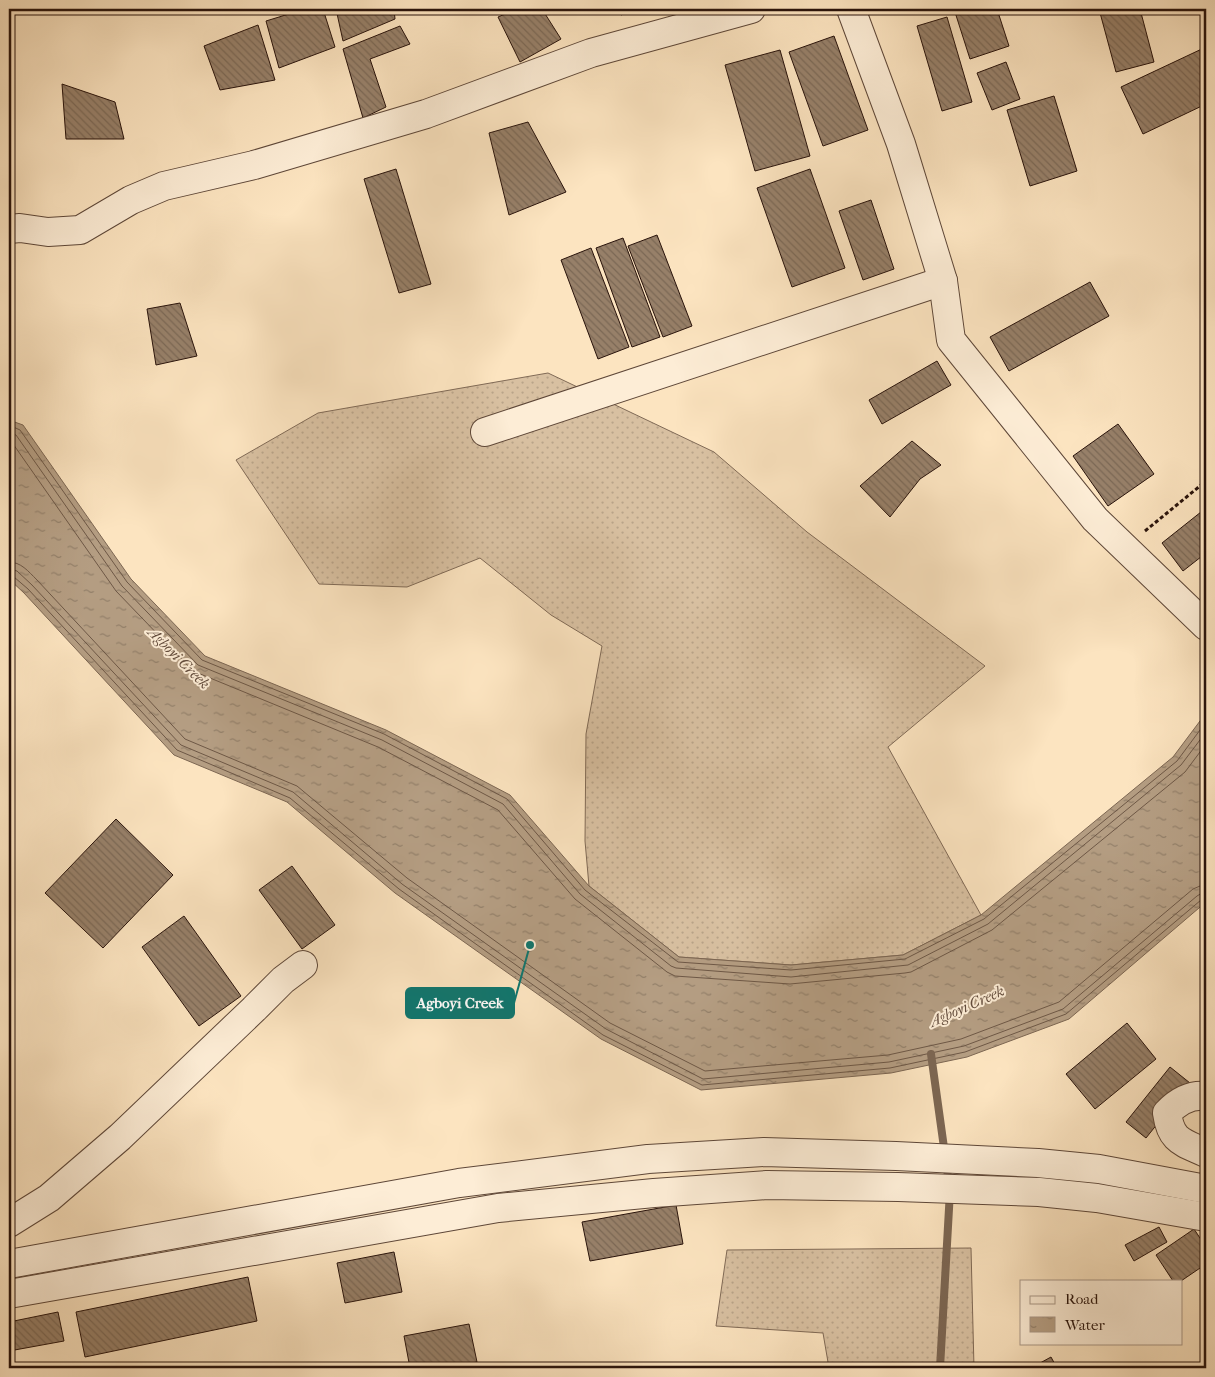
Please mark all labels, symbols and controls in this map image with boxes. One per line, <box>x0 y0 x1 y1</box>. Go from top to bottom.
water label: Agboyi Creek <box>143 622 214 693</box>
water label: Agboyi Creek <box>925 981 1007 1031</box>
callout: Agboyi Creek <box>406 988 514 1018</box>
text: Agboyi Creek <box>415 994 505 1012</box>
legend <box>1020 1280 1182 1344</box>
text: Road <box>1065 1290 1099 1308</box>
text: Water <box>1064 1316 1105 1334</box>

